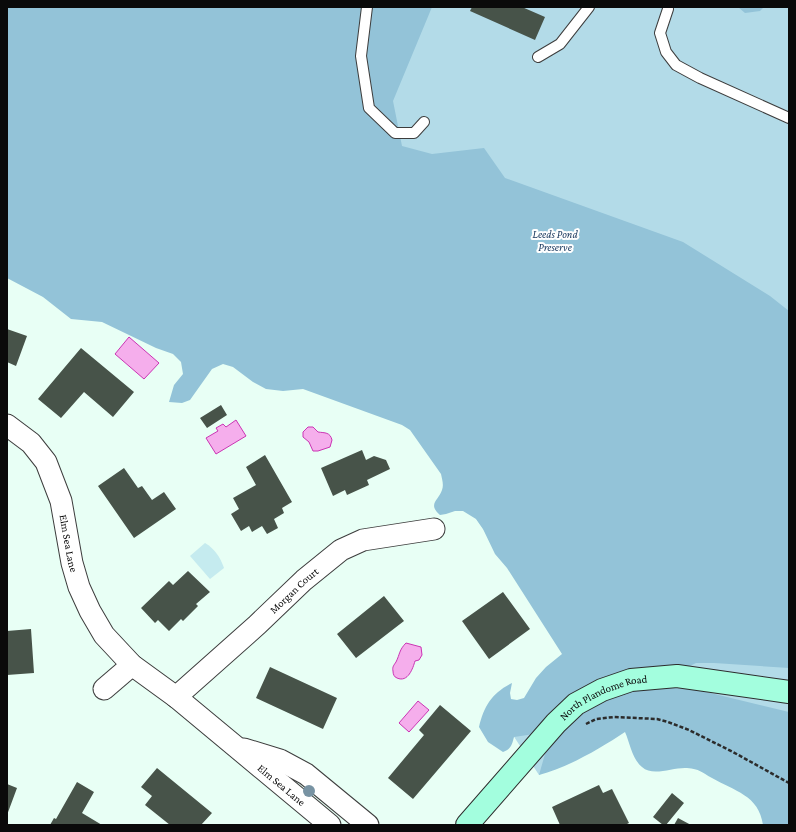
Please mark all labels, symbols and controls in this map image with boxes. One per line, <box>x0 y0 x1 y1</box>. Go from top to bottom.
park label: Leeds Pond Preserve <box>532 228 578 253</box>
street label: Elm Sea Lane <box>58 514 80 574</box>
street label: Morgan Court <box>267 565 321 616</box>
street label: North Plandome Road <box>557 673 648 722</box>
street label: Elm Sea Lane <box>255 762 308 808</box>

